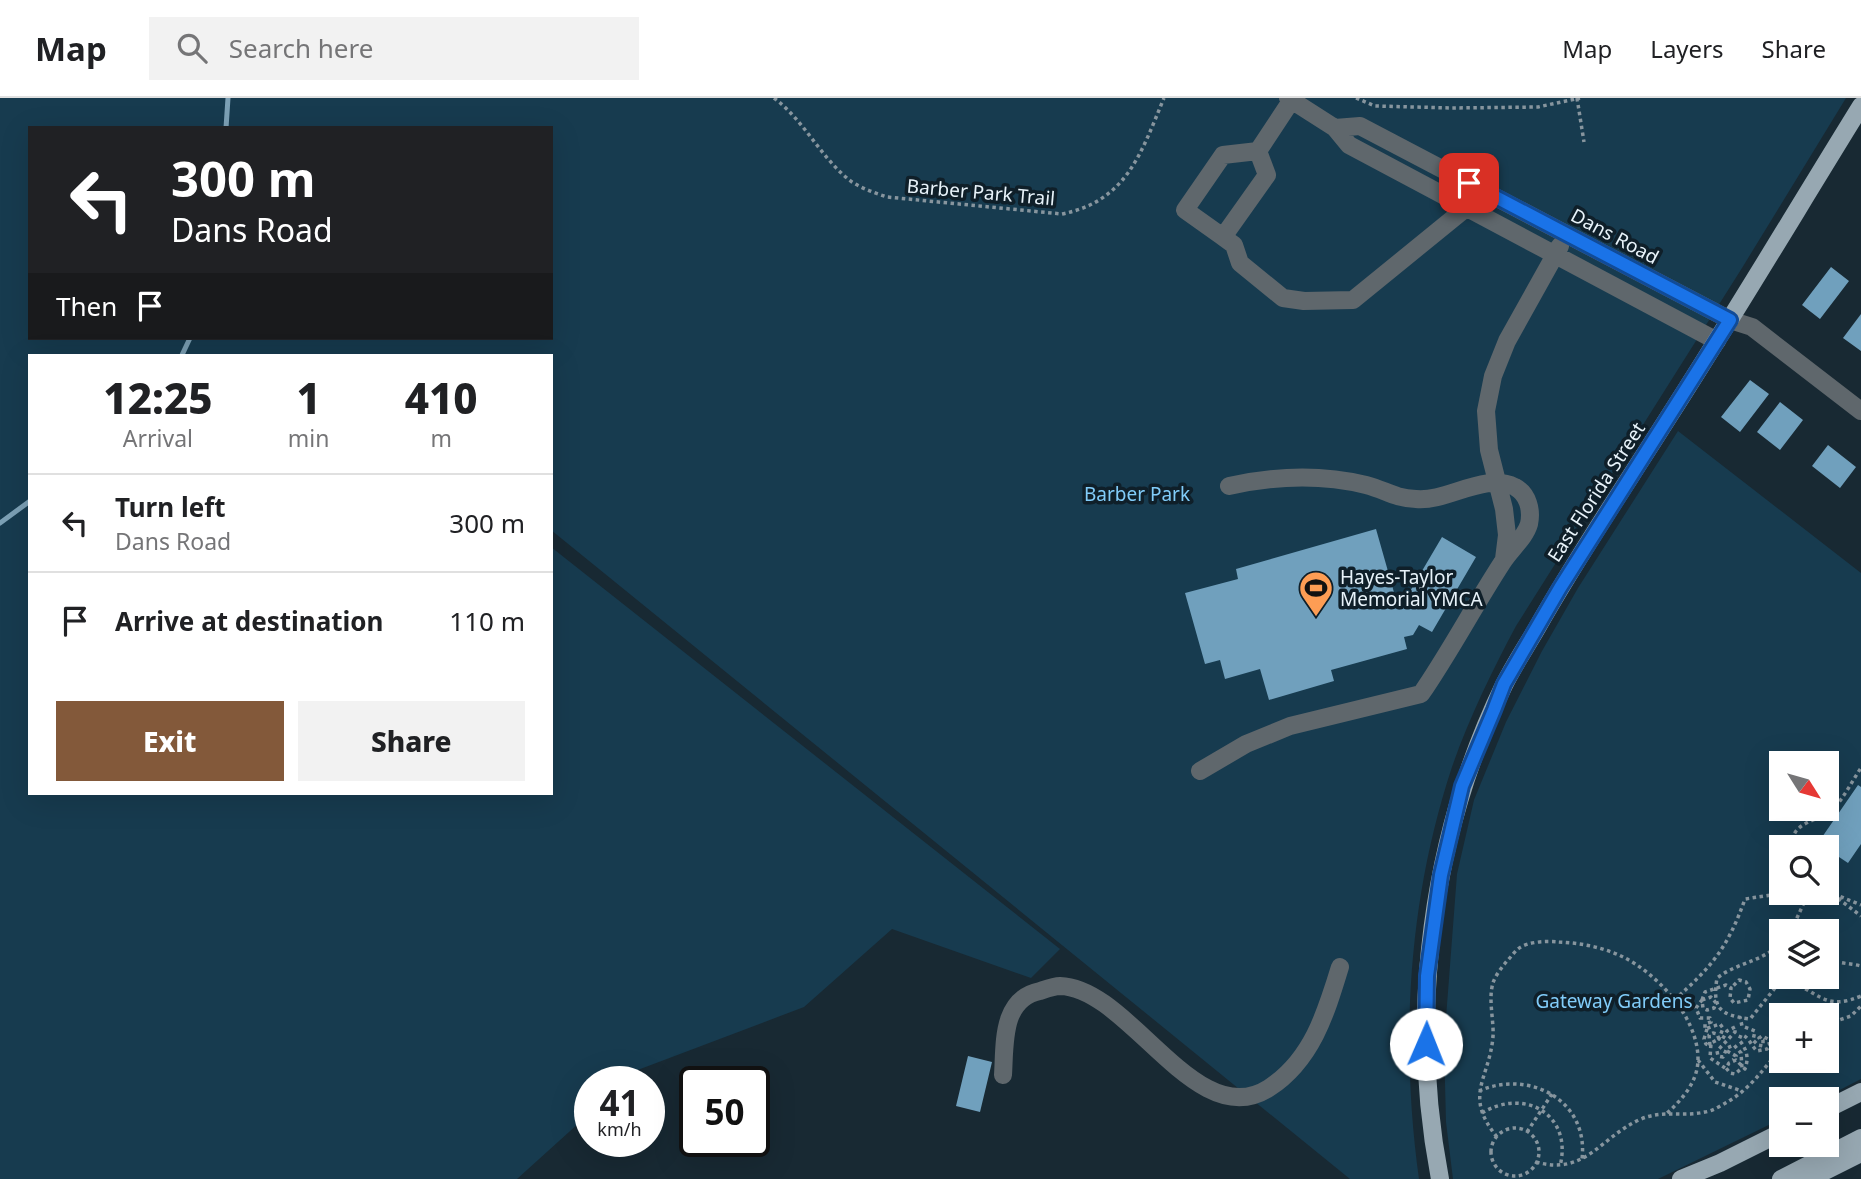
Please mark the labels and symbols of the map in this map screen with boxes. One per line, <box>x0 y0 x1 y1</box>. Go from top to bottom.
pin <box>1439 153 1499 213</box>
street label: Barber Park Trail <box>906 173 1056 211</box>
street label: Dans Road <box>1567 202 1663 270</box>
street label: East Florida Street <box>1541 417 1651 567</box>
park label: Barber Park <box>1084 481 1190 507</box>
place label: Hayes-Taylor Memorial YMCA <box>1340 564 1483 612</box>
sports icon: Hayes-Taylor Memorial YMCA <box>1297 569 1335 618</box>
north arrow <box>1769 751 1839 821</box>
park label: Gateway Gardens <box>1535 988 1693 1014</box>
position arrow <box>1389 1007 1463 1081</box>
speed limit sign: 50 <box>679 1066 770 1157</box>

